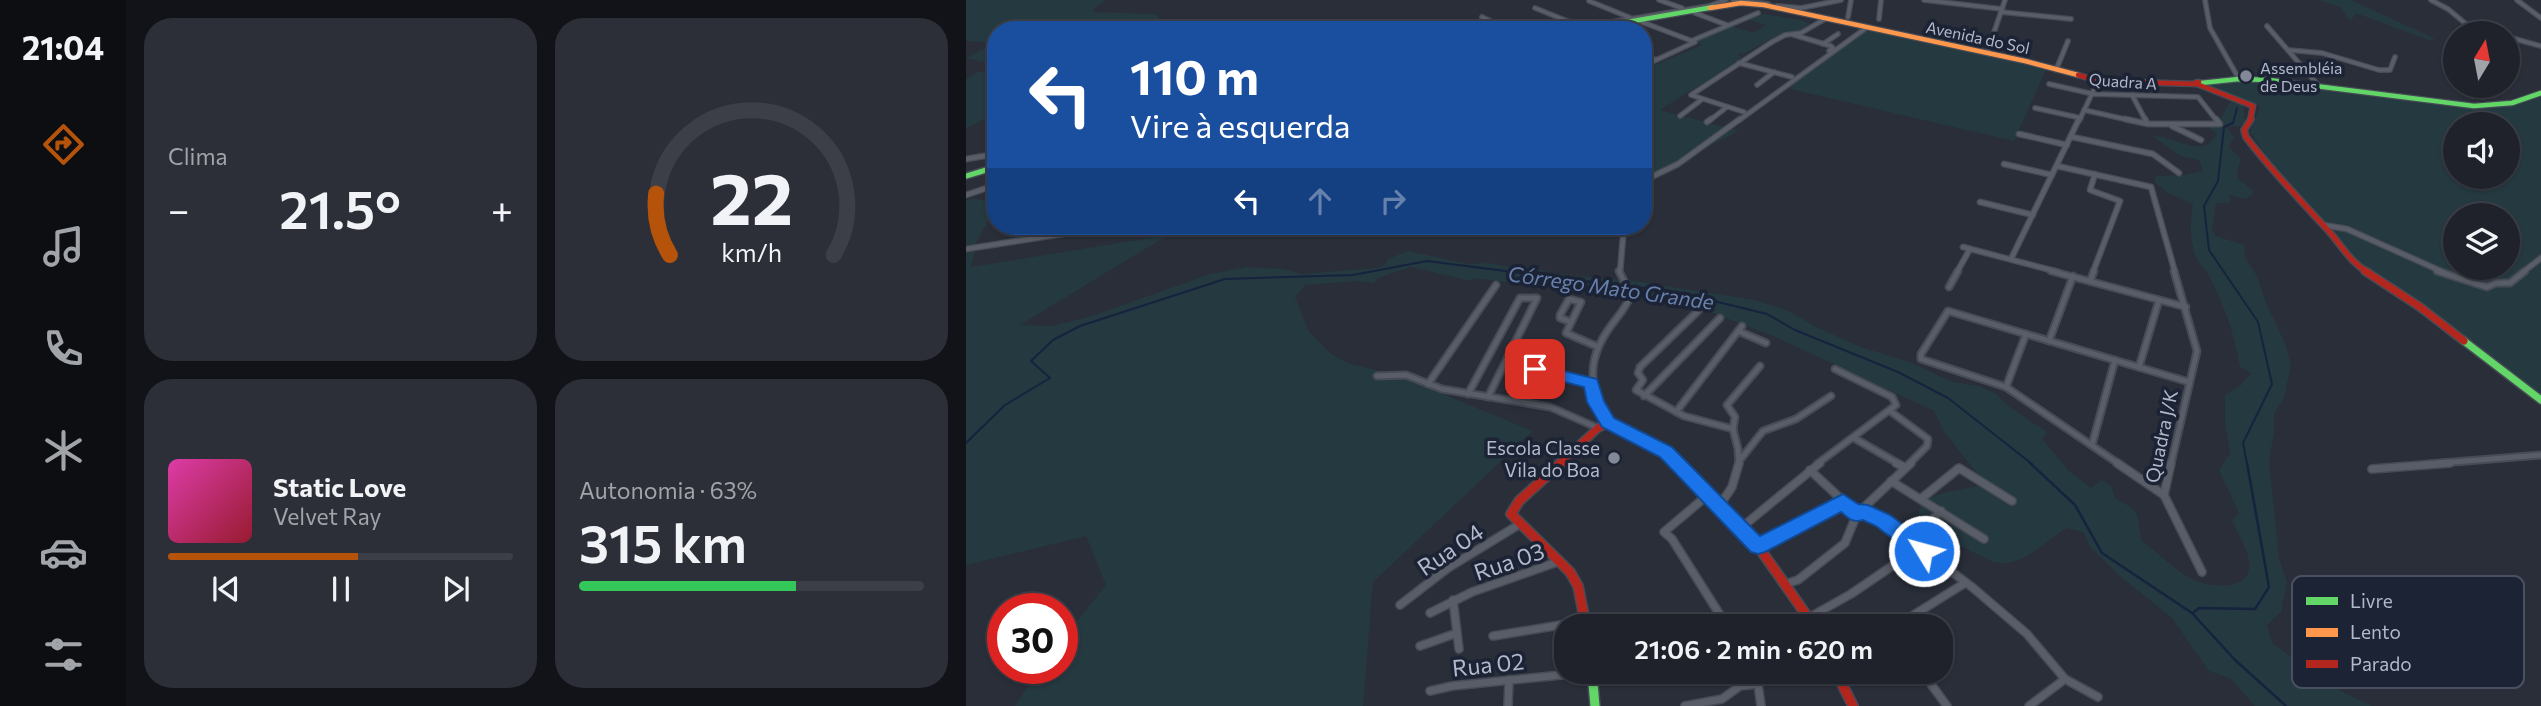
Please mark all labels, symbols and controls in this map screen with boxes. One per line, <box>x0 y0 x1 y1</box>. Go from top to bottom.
street label: Avenida do Sol <box>1924 17 2032 57</box>
north arrow <box>2443 21 2520 98</box>
map controls <box>2443 21 2520 280</box>
text: 21:04 <box>22 27 104 67</box>
text: 110 m <box>1130 45 1259 105</box>
icon: left <box>1015 49 1106 140</box>
place label: Assembléia de Deus <box>2260 58 2342 95</box>
marker: Assembléia de Deus <box>2238 68 2254 84</box>
street label: Quadra A <box>2088 69 2158 93</box>
text: Vire à esquerda <box>1130 105 1351 145</box>
button: sound <box>2443 112 2520 189</box>
icon: directions <box>39 120 88 169</box>
text: Clima <box>168 142 228 170</box>
text: 22 <box>710 152 793 241</box>
text: 21.5° <box>279 176 401 240</box>
icon: left <box>1228 182 1266 220</box>
icon: ahead <box>1301 182 1339 220</box>
icon: right <box>1374 182 1412 220</box>
text: − <box>168 185 190 232</box>
text: + <box>491 185 513 232</box>
button: layers <box>2443 203 2520 280</box>
icon: music <box>39 222 88 271</box>
text: km/h <box>721 237 782 267</box>
water label: Córrego Mato Grande <box>1506 260 1716 314</box>
icon: phone <box>39 324 88 373</box>
pin <box>1505 339 1565 399</box>
icon: arrive <box>1516 350 1554 388</box>
street label: Quadra J/K <box>2140 387 2182 485</box>
icon: climate <box>39 426 88 475</box>
place label: Escola Classe Vila do Boa <box>1486 436 1600 481</box>
marker: Escola Classe Vila do Boa <box>1606 450 1622 466</box>
text: Static Love <box>273 471 406 502</box>
text: Autonomia · 63% <box>579 476 757 504</box>
text: Velvet Ray <box>273 502 381 530</box>
text: 315 km <box>579 510 747 574</box>
position arrow <box>1887 514 1961 588</box>
street label: Rua 04 <box>1412 517 1488 581</box>
icon: car <box>39 528 88 577</box>
street label: Rua 03 <box>1470 536 1548 586</box>
icon: previous <box>207 570 245 608</box>
icon: pause <box>322 570 360 608</box>
icon: next <box>437 570 475 608</box>
legend <box>2292 576 2524 688</box>
text: Livre <box>2350 589 2393 612</box>
speed limit sign: 30 <box>987 593 1078 684</box>
text: Lento <box>2350 620 2401 643</box>
icon: filters <box>39 630 88 679</box>
text: 21:06 · 2 min · 620 m <box>1634 633 1873 664</box>
street label: Rua 02 <box>1451 646 1525 682</box>
text: Parado <box>2350 652 2412 675</box>

